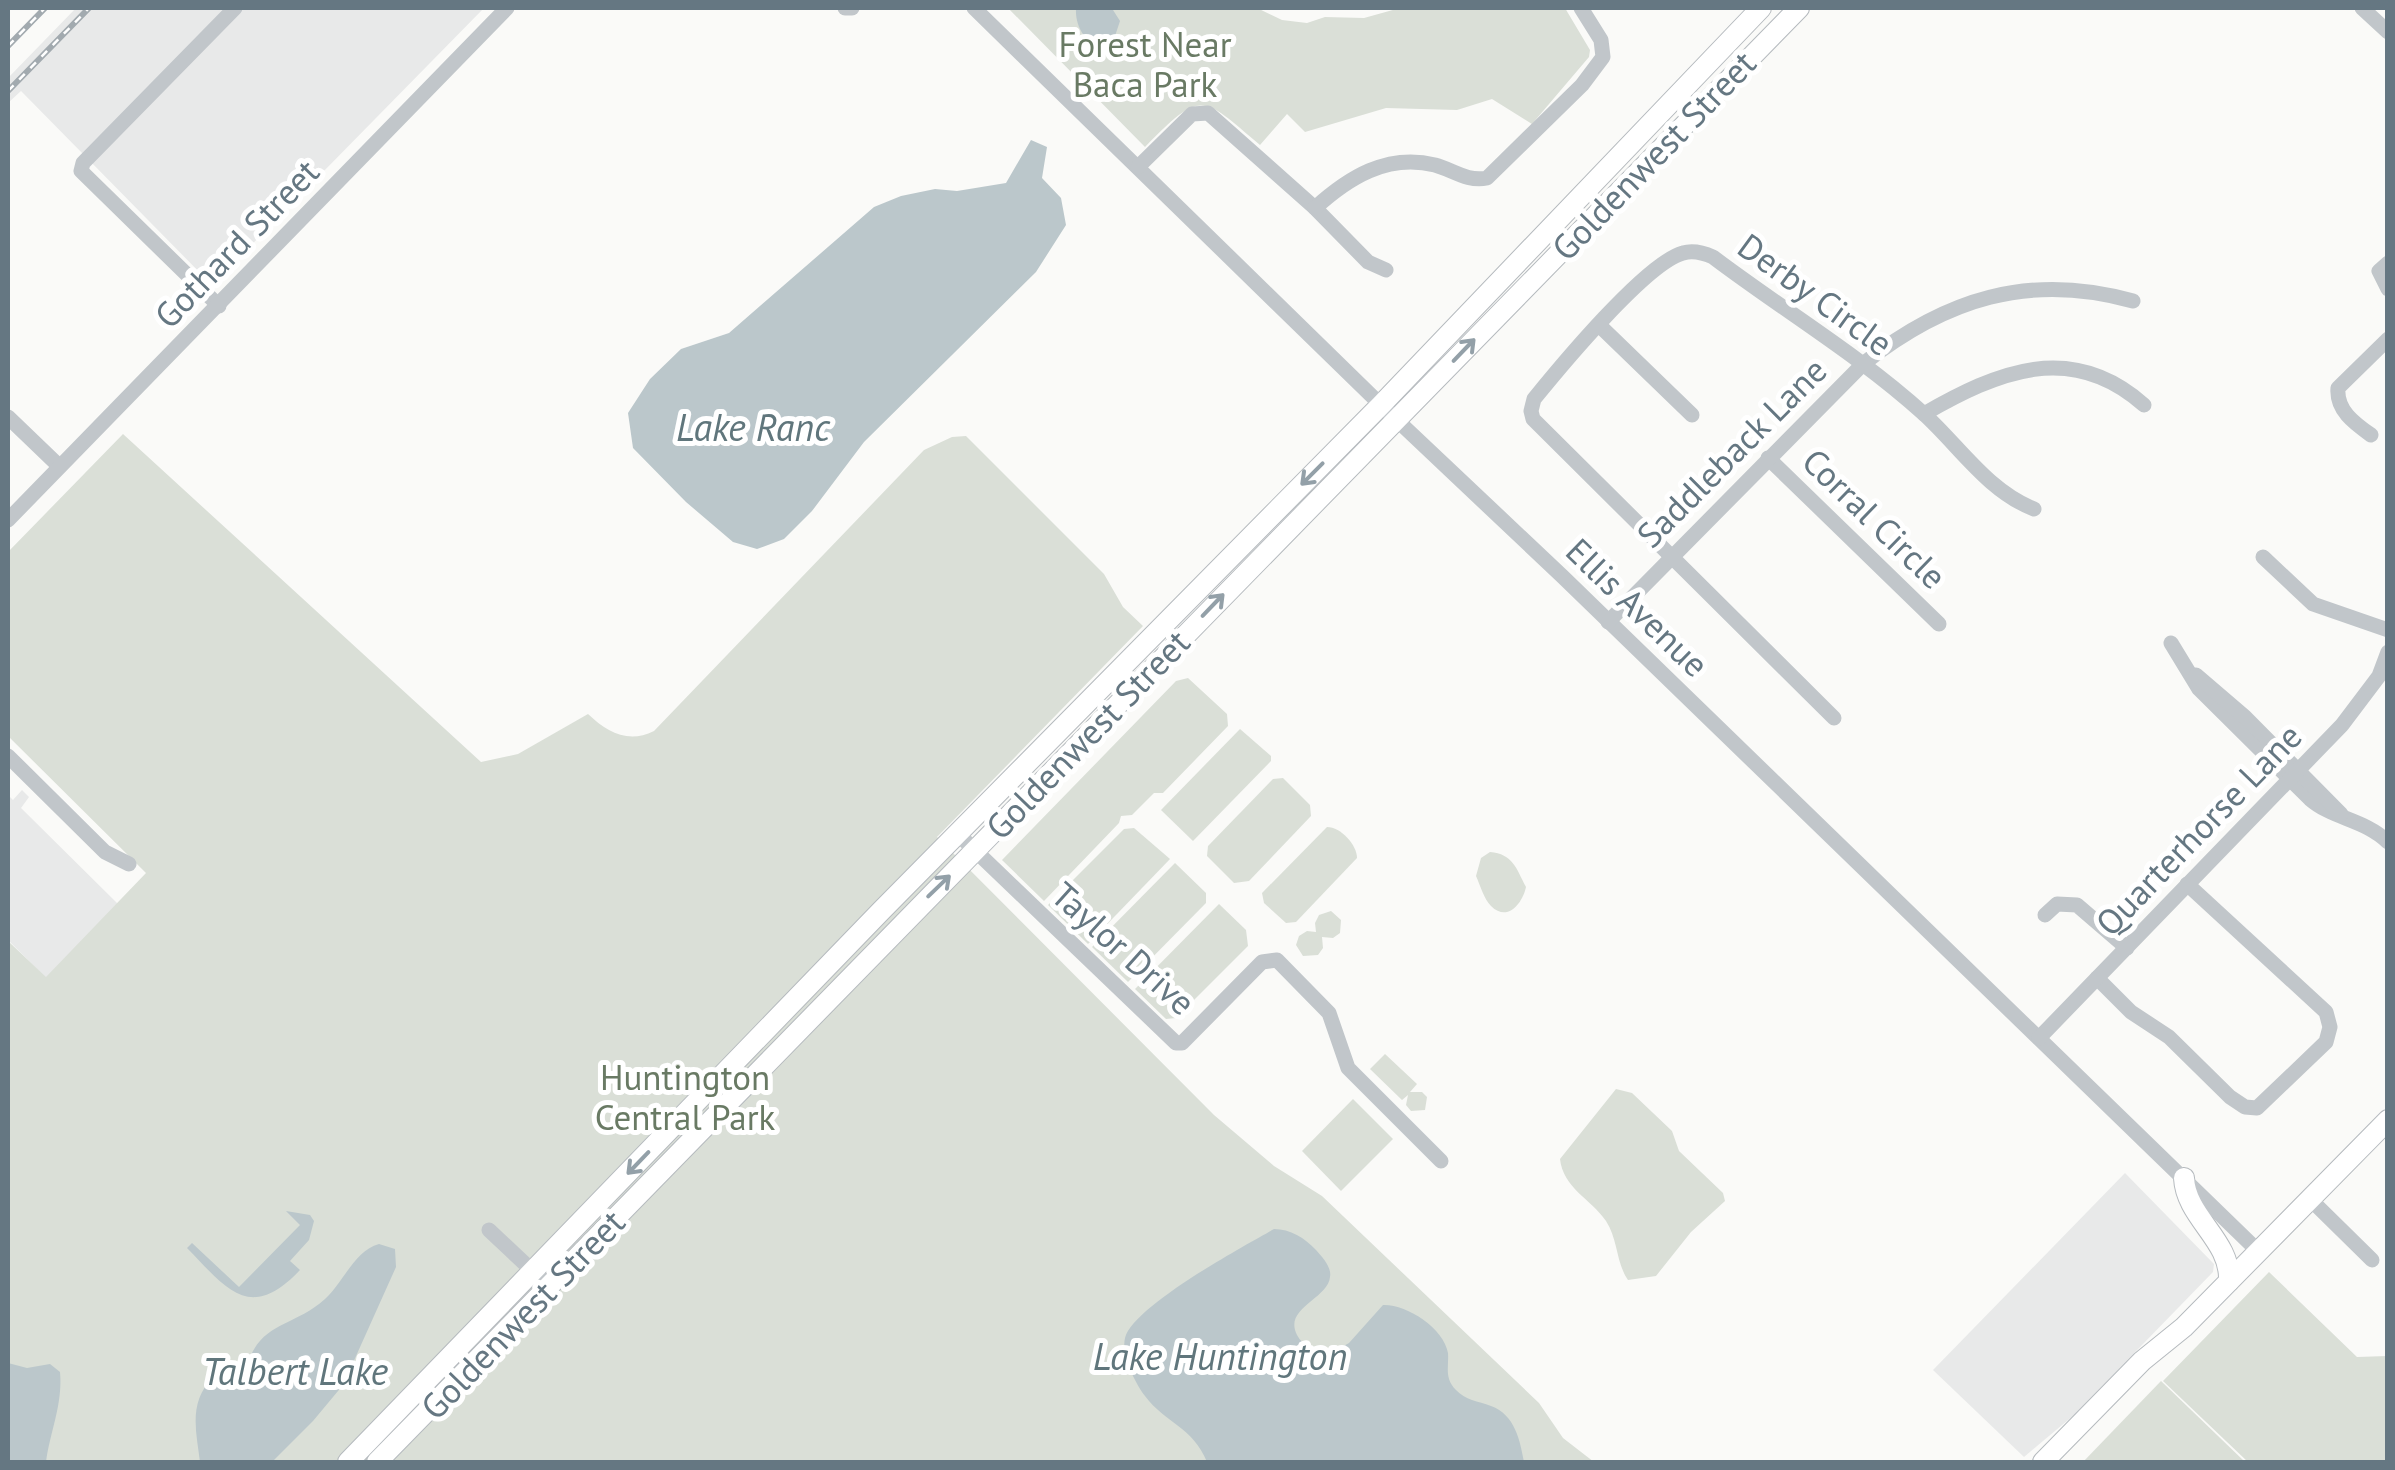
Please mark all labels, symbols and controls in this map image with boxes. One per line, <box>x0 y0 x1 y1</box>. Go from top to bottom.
park label: Forest Near Baca Park <box>1058 21 1232 107</box>
street label: Goldenwest Street <box>1541 40 1765 270</box>
street label: Gothard Street <box>144 149 329 338</box>
street label: Derby Circle <box>1729 223 1902 366</box>
one-way arrow <box>1452 338 1476 362</box>
street label: Saddleback Lane <box>1626 347 1836 557</box>
water label: Lake Ranc <box>676 402 831 451</box>
street label: Corral Circle <box>1793 438 1957 598</box>
one-way arrow <box>1300 462 1324 486</box>
street label: Ellis Avenue <box>1557 528 1719 687</box>
one-way arrow <box>1201 594 1225 618</box>
street label: Goldenwest Street <box>975 619 1199 849</box>
street label: Quarterhorse Lane <box>2085 713 2311 945</box>
street label: Taylor Drive <box>1042 872 1205 1025</box>
one-way arrow <box>927 875 951 899</box>
park label: Huntington Central Park <box>595 1054 776 1140</box>
one-way arrow <box>627 1151 651 1175</box>
street label: Goldenwest Street <box>410 1199 634 1429</box>
water label: Lake Huntington <box>1093 1331 1347 1380</box>
water label: Talbert Lake <box>202 1346 389 1395</box>

